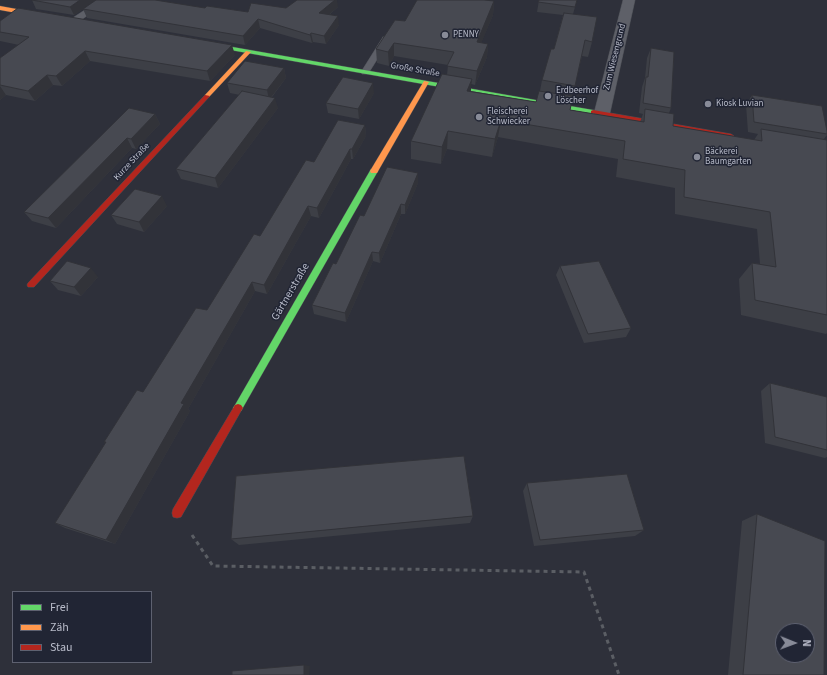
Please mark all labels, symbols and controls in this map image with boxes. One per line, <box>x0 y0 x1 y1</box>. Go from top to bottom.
street label: Zum Wiesengrund <box>602 23 628 91</box>
marker: PENNY <box>440 30 450 40</box>
place label: PENNY <box>453 30 479 40</box>
street label: Große Straße <box>390 60 440 80</box>
place label: Erdbeerhof Löscher <box>556 86 598 107</box>
marker: Erdbeerhof Löscher <box>543 91 553 101</box>
marker: Kiosk Luvian <box>703 99 713 109</box>
place label: Kiosk Luvian <box>716 99 763 109</box>
place label: Fleischerei Schwiecker <box>487 107 530 128</box>
marker: Fleischerei Schwiecker <box>474 112 484 122</box>
street label: Kurze Straße <box>112 141 152 183</box>
place label: Bäckerei Baumgarten <box>705 147 752 168</box>
marker: Bäckerei Baumgarten <box>692 152 702 162</box>
street label: Gärtnerstraße <box>269 261 313 323</box>
legend <box>12 591 152 663</box>
text: Frei <box>50 599 69 616</box>
text: Zäh <box>50 619 69 636</box>
north arrow <box>775 623 815 663</box>
text: Stau <box>50 639 73 656</box>
text: N <box>799 639 814 647</box>

